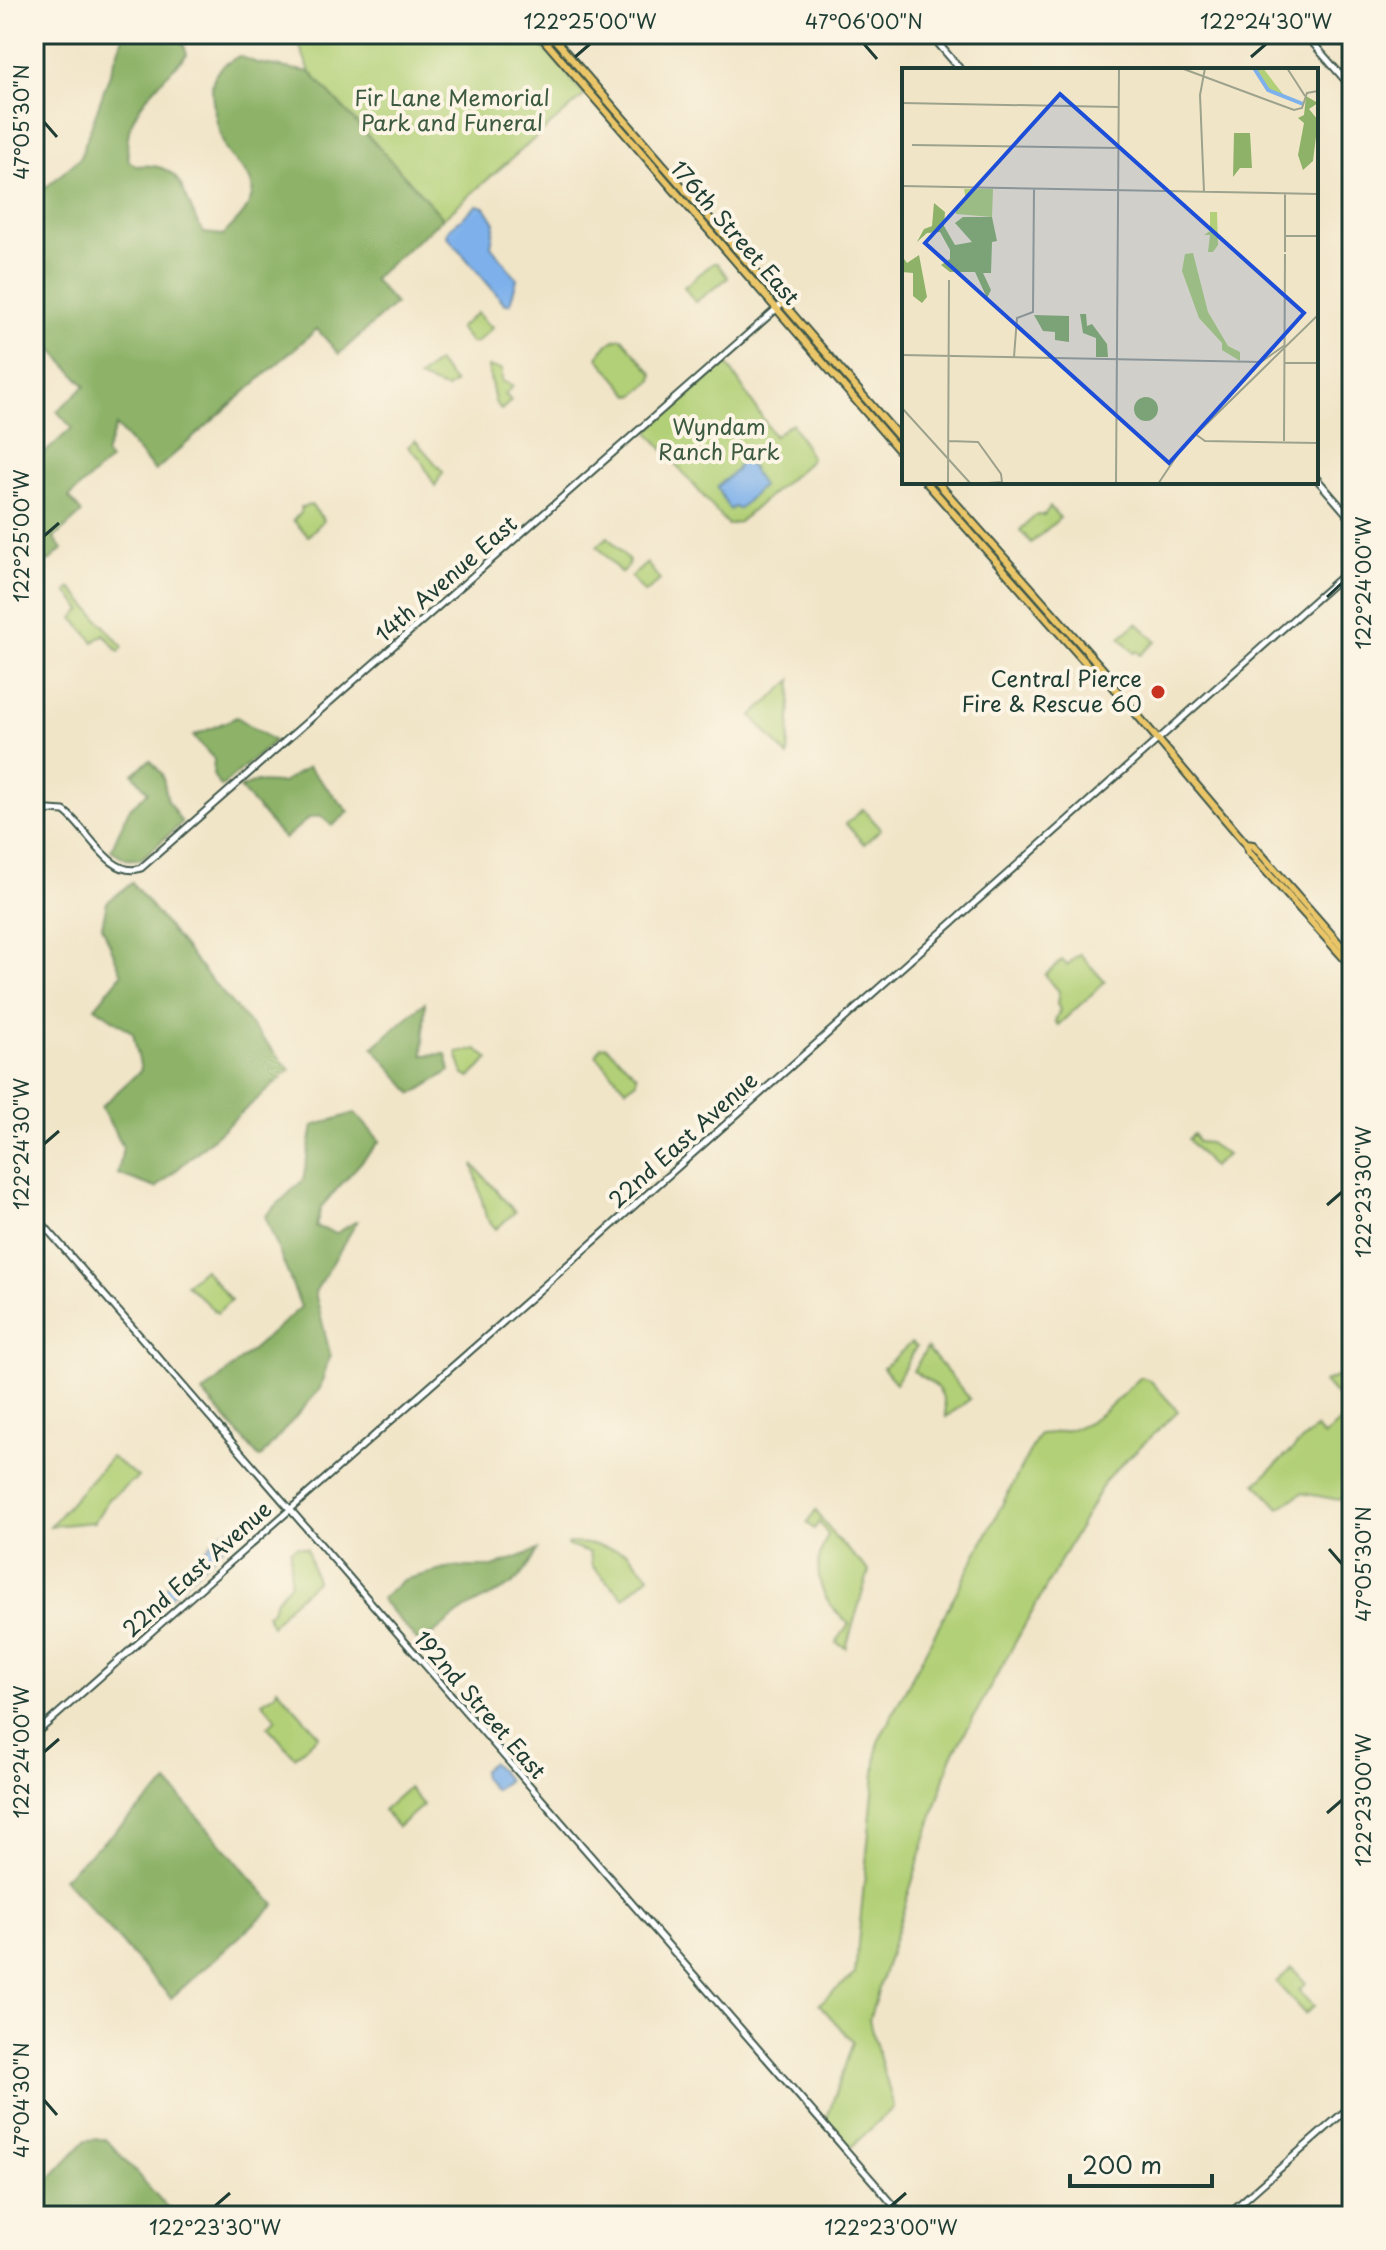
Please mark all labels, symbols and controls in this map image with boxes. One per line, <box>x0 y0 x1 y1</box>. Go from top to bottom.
text: 122°25'00"W <box>524 6 657 36</box>
text: 47°06'00"N <box>805 6 923 36</box>
text: 122°24'30"W <box>1200 6 1332 36</box>
text: 47°05'30"N <box>6 64 36 180</box>
inset map <box>902 68 1318 484</box>
park label: Fir Lane Memorial Park and Funeral <box>354 80 550 138</box>
street label: 176th Street East <box>664 152 808 312</box>
park label: Wyndam Ranch Park <box>658 409 780 467</box>
text: 122°25'00"W <box>6 469 36 602</box>
street label: 14th Avenue East <box>367 507 524 649</box>
text: 122°24'00"W <box>1348 516 1378 650</box>
place label: Central Pierce Fire & Rescue 60 <box>961 661 1142 719</box>
marker: Central Pierce Fire & Rescue 60 <box>1149 683 1167 701</box>
street label: 22nd East Avenue <box>600 1063 764 1215</box>
text: 122°24'30"W <box>6 1078 36 1210</box>
text: 122°23'30"W <box>1348 1125 1378 1258</box>
street label: 22nd East Avenue <box>114 1492 278 1644</box>
text: 47°05'30"N <box>1348 1506 1378 1622</box>
street label: 192nd Street East <box>407 1623 555 1785</box>
text: 122°24'00"W <box>6 1685 36 1819</box>
text: 122°23'00"W <box>1348 1733 1378 1867</box>
text: 47°04'30"N <box>6 2042 36 2158</box>
scale bar <box>1070 2138 1212 2188</box>
text: 200 m <box>1082 2146 1162 2182</box>
text: 122°23'30"W <box>149 2212 282 2242</box>
text: 122°23'00"W <box>824 2212 958 2242</box>

